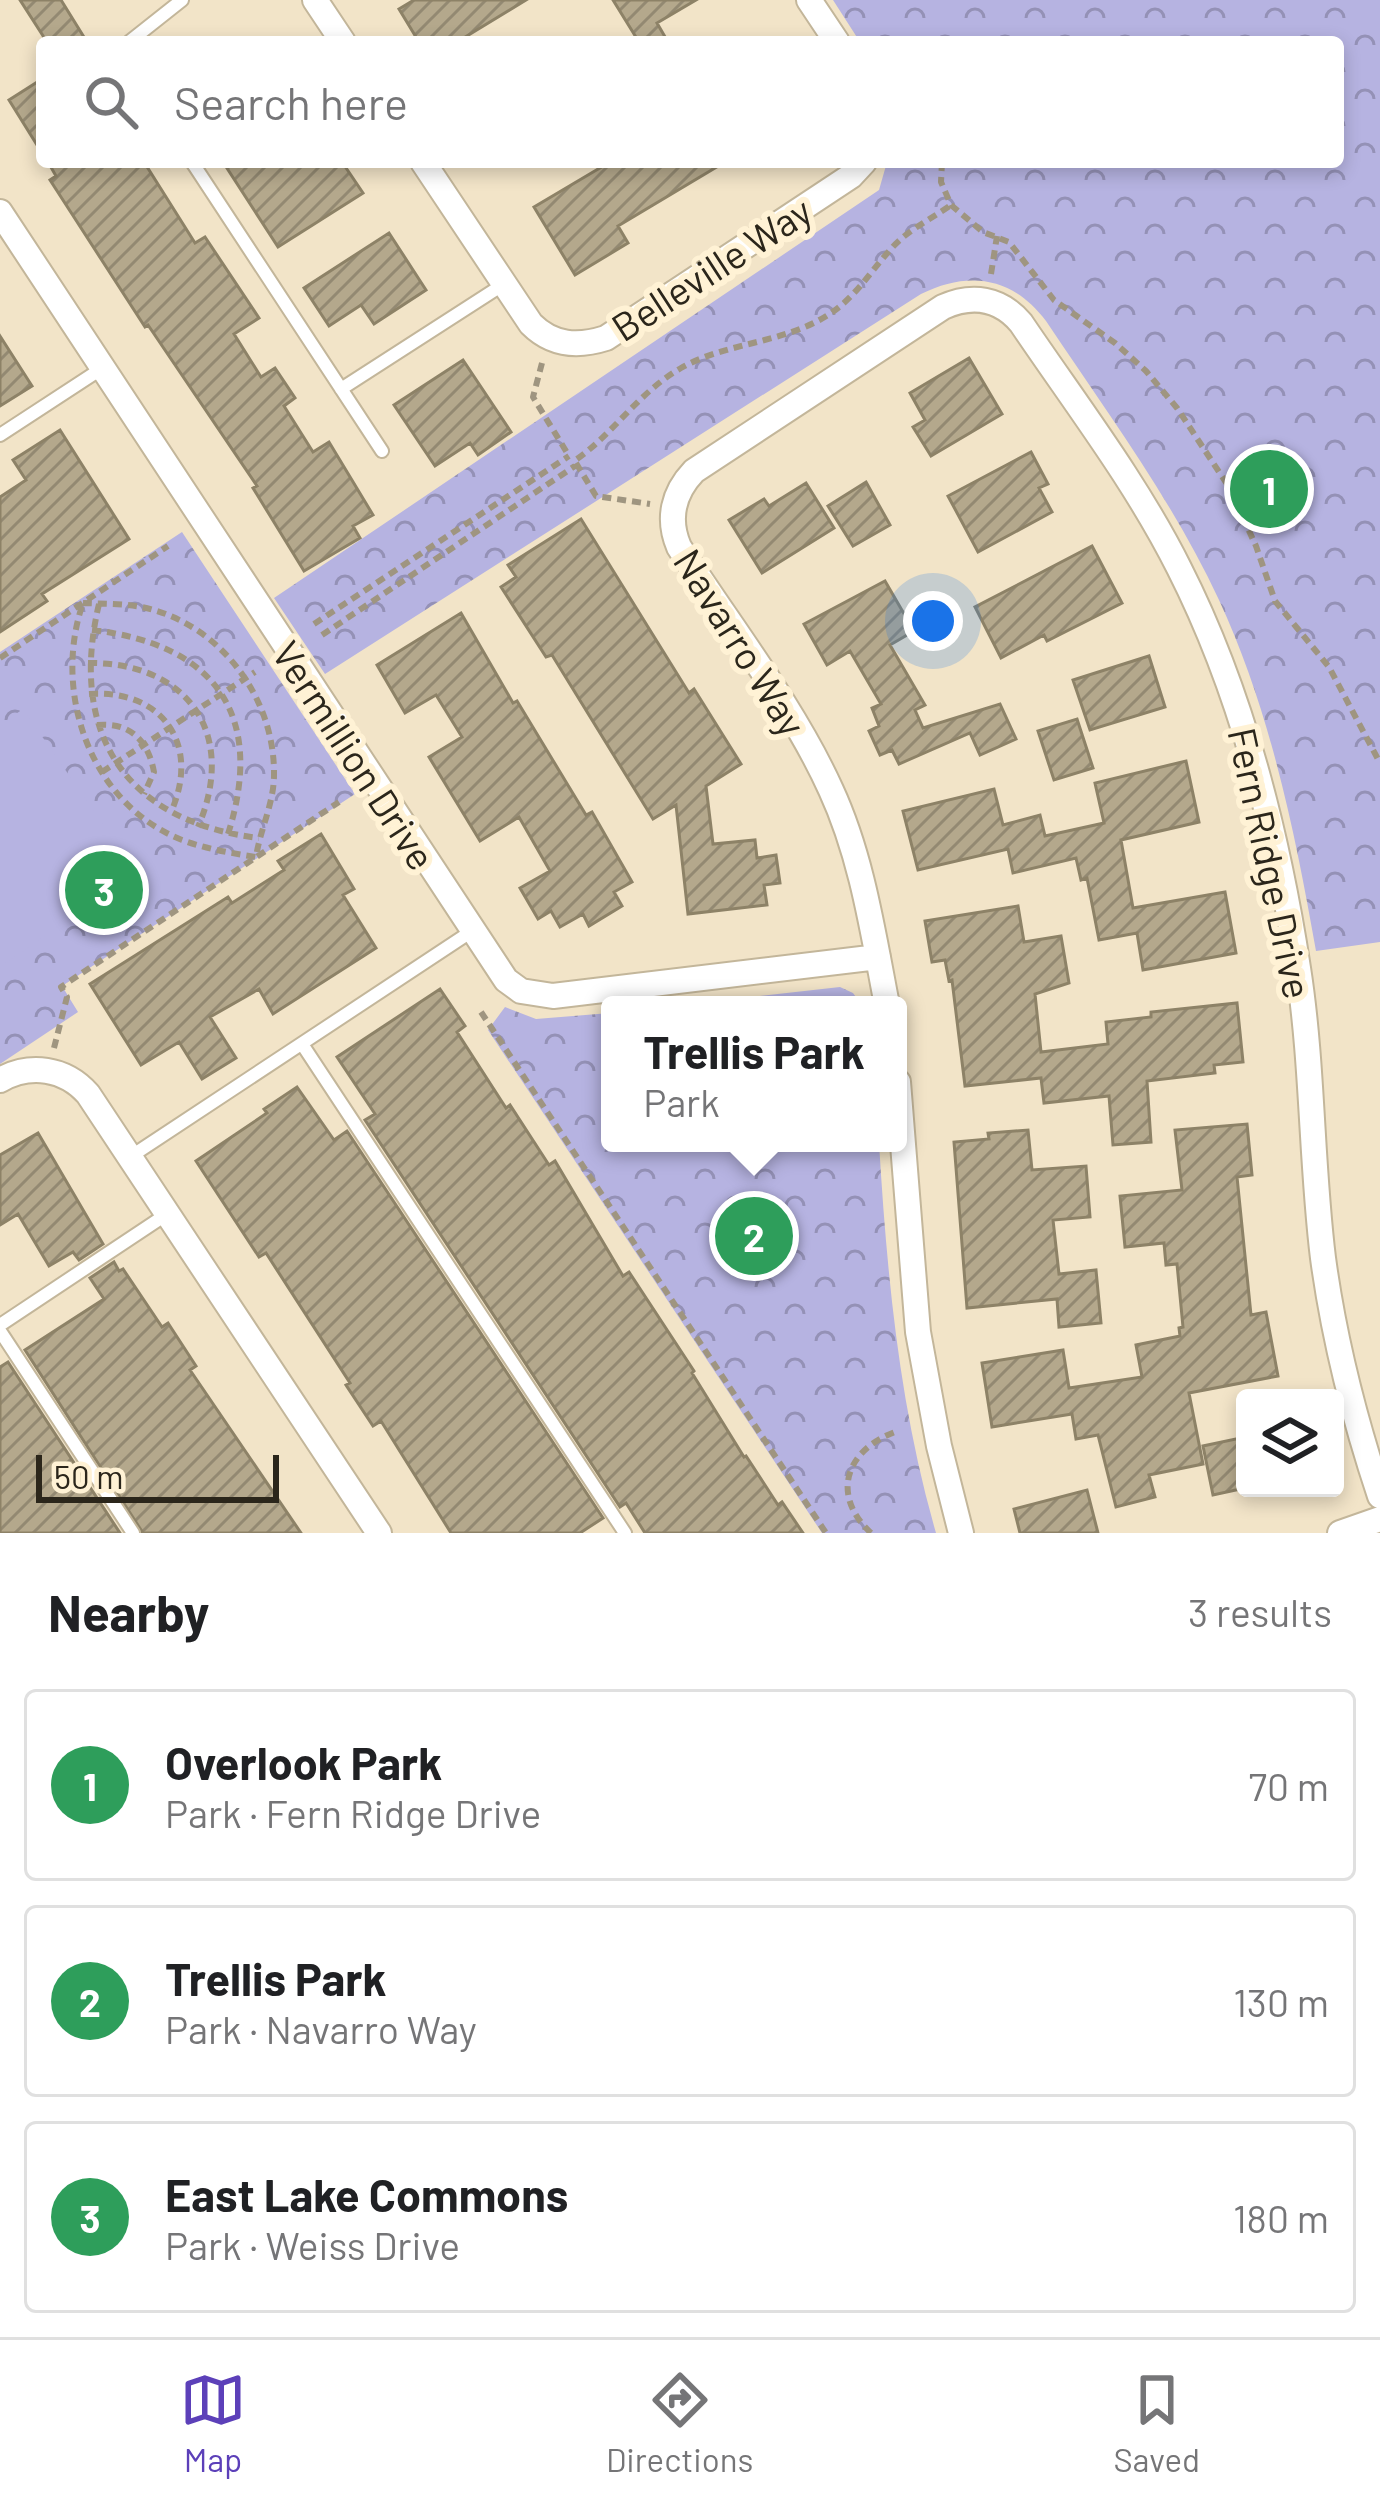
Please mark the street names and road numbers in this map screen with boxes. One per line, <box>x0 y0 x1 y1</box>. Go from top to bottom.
street label: Belleville Way <box>602 186 820 350</box>
street label: Navarro Way <box>665 540 817 744</box>
street label: Vermillion Drive <box>264 632 446 878</box>
street label: Fern Ridge Drive <box>1219 723 1323 1003</box>

